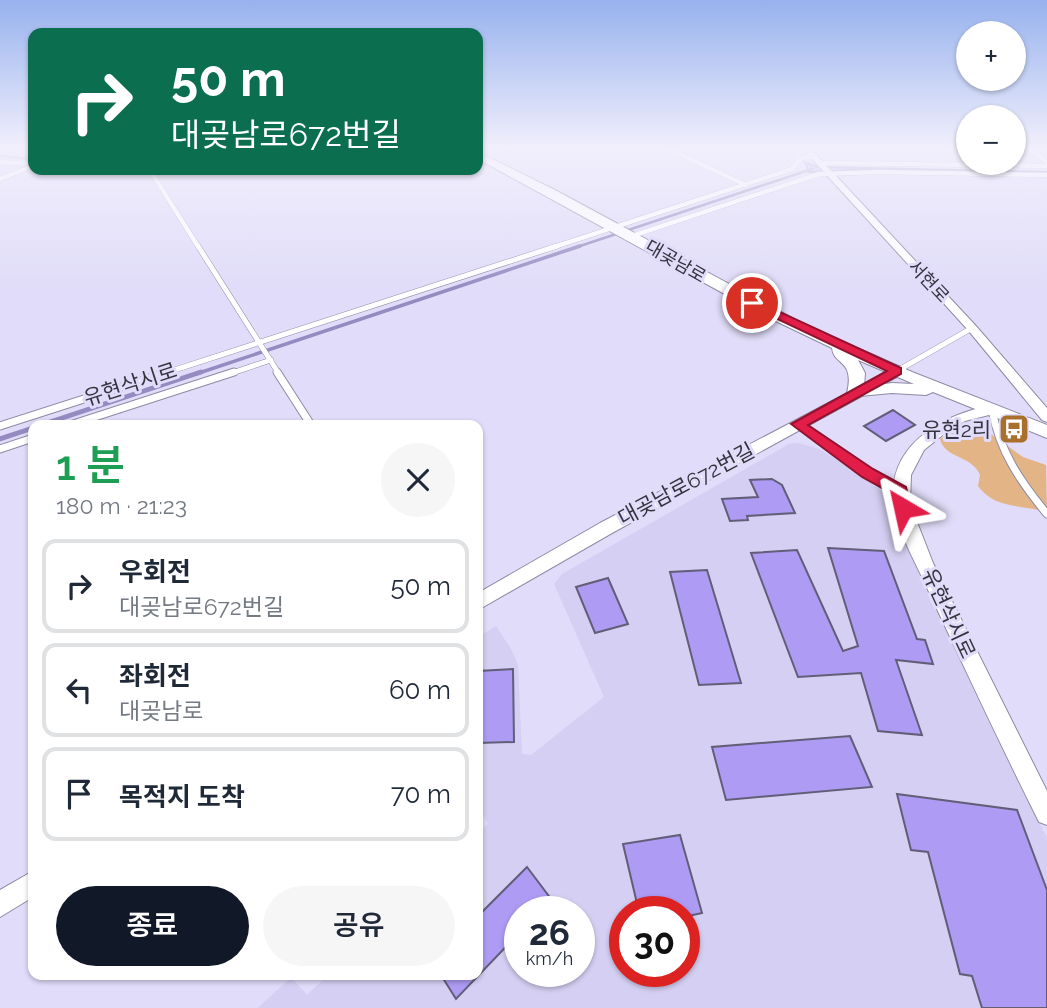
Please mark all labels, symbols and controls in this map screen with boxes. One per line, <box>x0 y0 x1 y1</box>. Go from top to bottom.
map controls <box>956 21 1026 175</box>
button: + <box>956 21 1026 91</box>
text: 50 m <box>171 50 286 107</box>
icon: right <box>56 56 147 147</box>
button: − <box>956 105 1026 175</box>
text: 대곶남로672번길 <box>171 116 401 153</box>
street label: 대곶남로 <box>642 235 710 287</box>
street label: 서현로 <box>904 256 954 306</box>
pin <box>722 273 782 333</box>
icon: arrive <box>733 284 771 322</box>
street label: 유현삭시로 <box>80 357 180 411</box>
bus stop icon: 유현2리 <box>997 412 1031 446</box>
place label: 유현2리 <box>922 417 991 442</box>
street label: 대곶남로672번길 <box>614 438 758 530</box>
text: 1 분 <box>56 441 125 490</box>
button: close <box>381 443 455 517</box>
position arrow <box>866 471 940 545</box>
text: 180 m · 21:23 <box>56 492 187 519</box>
text: 우회전 <box>119 557 191 587</box>
street label: 유현삭시로 <box>917 564 981 662</box>
icon: right <box>60 567 98 605</box>
text: 50 m <box>390 571 451 601</box>
text: 대곶남로672번길 <box>119 593 284 620</box>
text: 좌회전 <box>119 661 191 691</box>
icon: left <box>60 671 98 709</box>
text: 60 m <box>389 675 451 705</box>
text: 대곶남로 <box>119 697 204 724</box>
icon: arrive <box>60 775 98 813</box>
text: 70 m <box>391 779 451 809</box>
text: 목적지 도착 <box>119 782 245 812</box>
button: 종료 <box>56 886 249 966</box>
button: 공유 <box>263 886 455 966</box>
speed limit sign: 30 <box>609 896 700 987</box>
text: 26 <box>529 912 570 953</box>
text: km/h <box>526 948 573 969</box>

